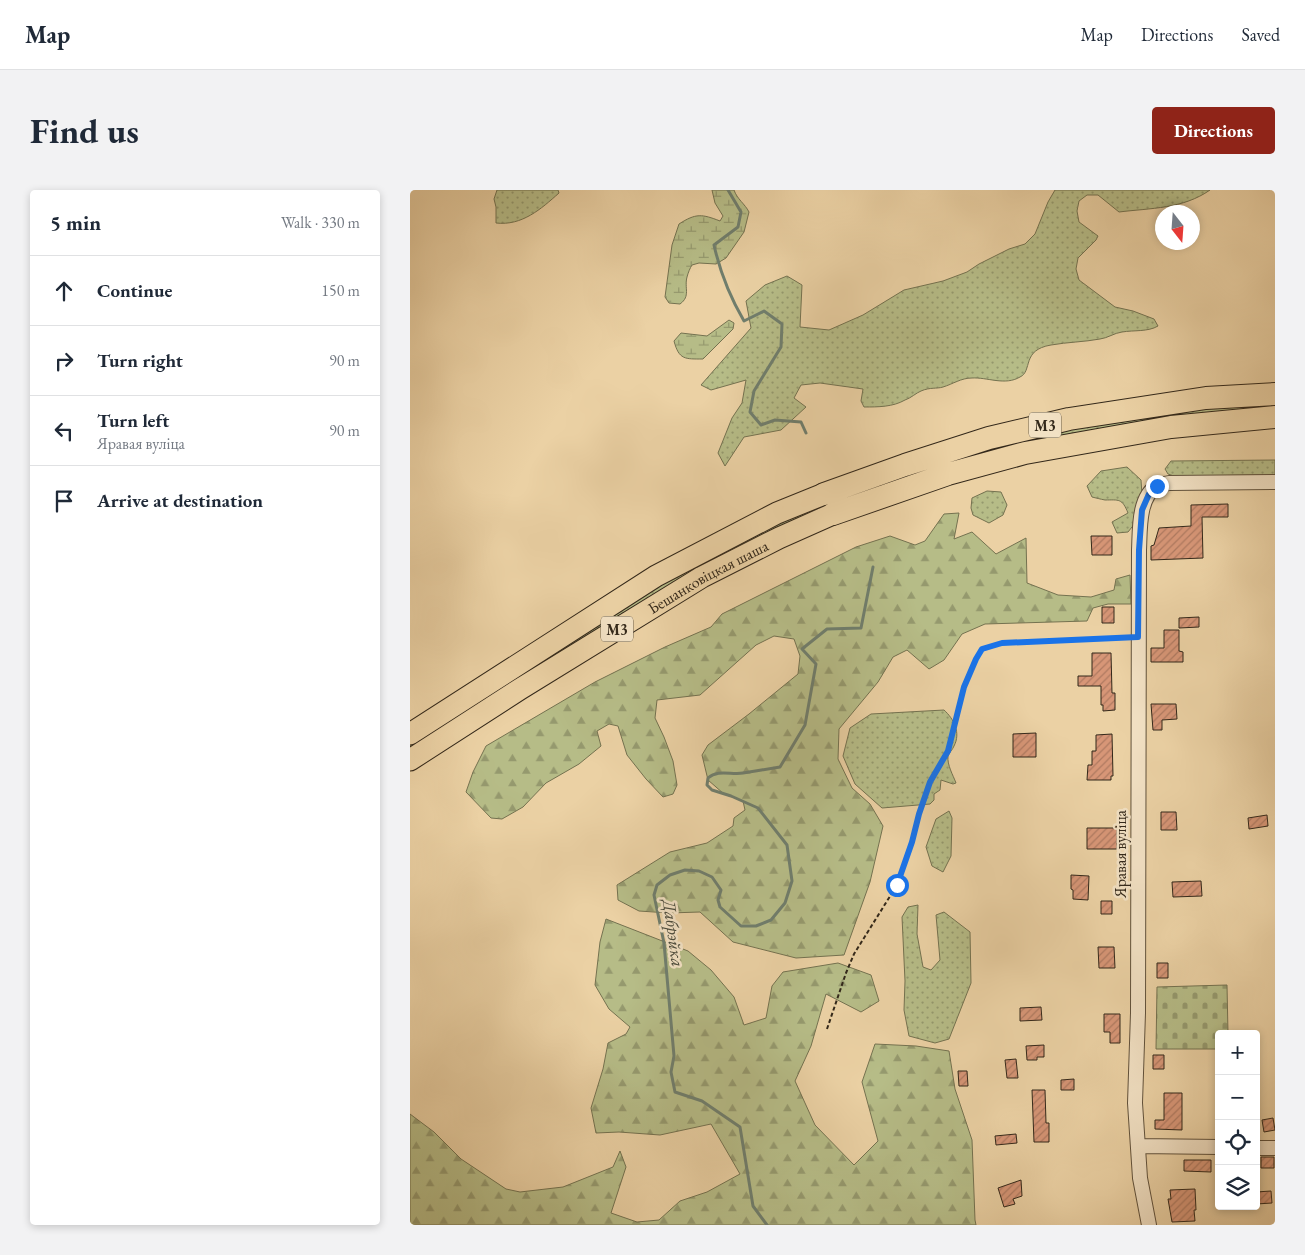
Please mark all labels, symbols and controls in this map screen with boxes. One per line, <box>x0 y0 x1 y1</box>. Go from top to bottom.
text: Map <box>25 19 70 50</box>
text: Map <box>1081 23 1113 46</box>
text: Directions <box>1141 23 1213 46</box>
text: Saved <box>1241 23 1280 46</box>
button: Directions <box>1152 107 1275 154</box>
text: Find us <box>30 108 139 153</box>
north arrow <box>1155 205 1200 250</box>
text: 5 min <box>50 209 101 236</box>
text: Walk · 330 m <box>281 212 360 233</box>
icon: ahead <box>50 277 78 305</box>
text: Continue <box>97 278 172 303</box>
text: 150 m <box>321 280 360 301</box>
icon: right <box>50 347 78 375</box>
text: Turn right <box>97 348 183 373</box>
text: 90 m <box>329 350 360 371</box>
text: Turn left <box>97 408 169 433</box>
road number: М3 <box>1029 412 1061 438</box>
icon: left <box>50 417 78 445</box>
text: 90 m <box>329 420 360 441</box>
text: Яравая вуліца <box>97 433 185 454</box>
route end <box>1146 475 1169 498</box>
icon: arrive <box>50 487 78 515</box>
text: Arrive at destination <box>97 488 263 513</box>
street label: Бешанковіцкая шаша <box>644 534 772 618</box>
road number: М3 <box>601 616 633 642</box>
street label: Яравая вуліца <box>1110 809 1131 899</box>
route start <box>886 874 909 897</box>
water label: Дабрэйка <box>657 896 690 968</box>
map controls <box>1215 1030 1260 1210</box>
button: + <box>1215 1030 1260 1075</box>
button: − <box>1215 1075 1260 1120</box>
button: locate <box>1215 1120 1260 1165</box>
button: layers <box>1215 1165 1260 1210</box>

